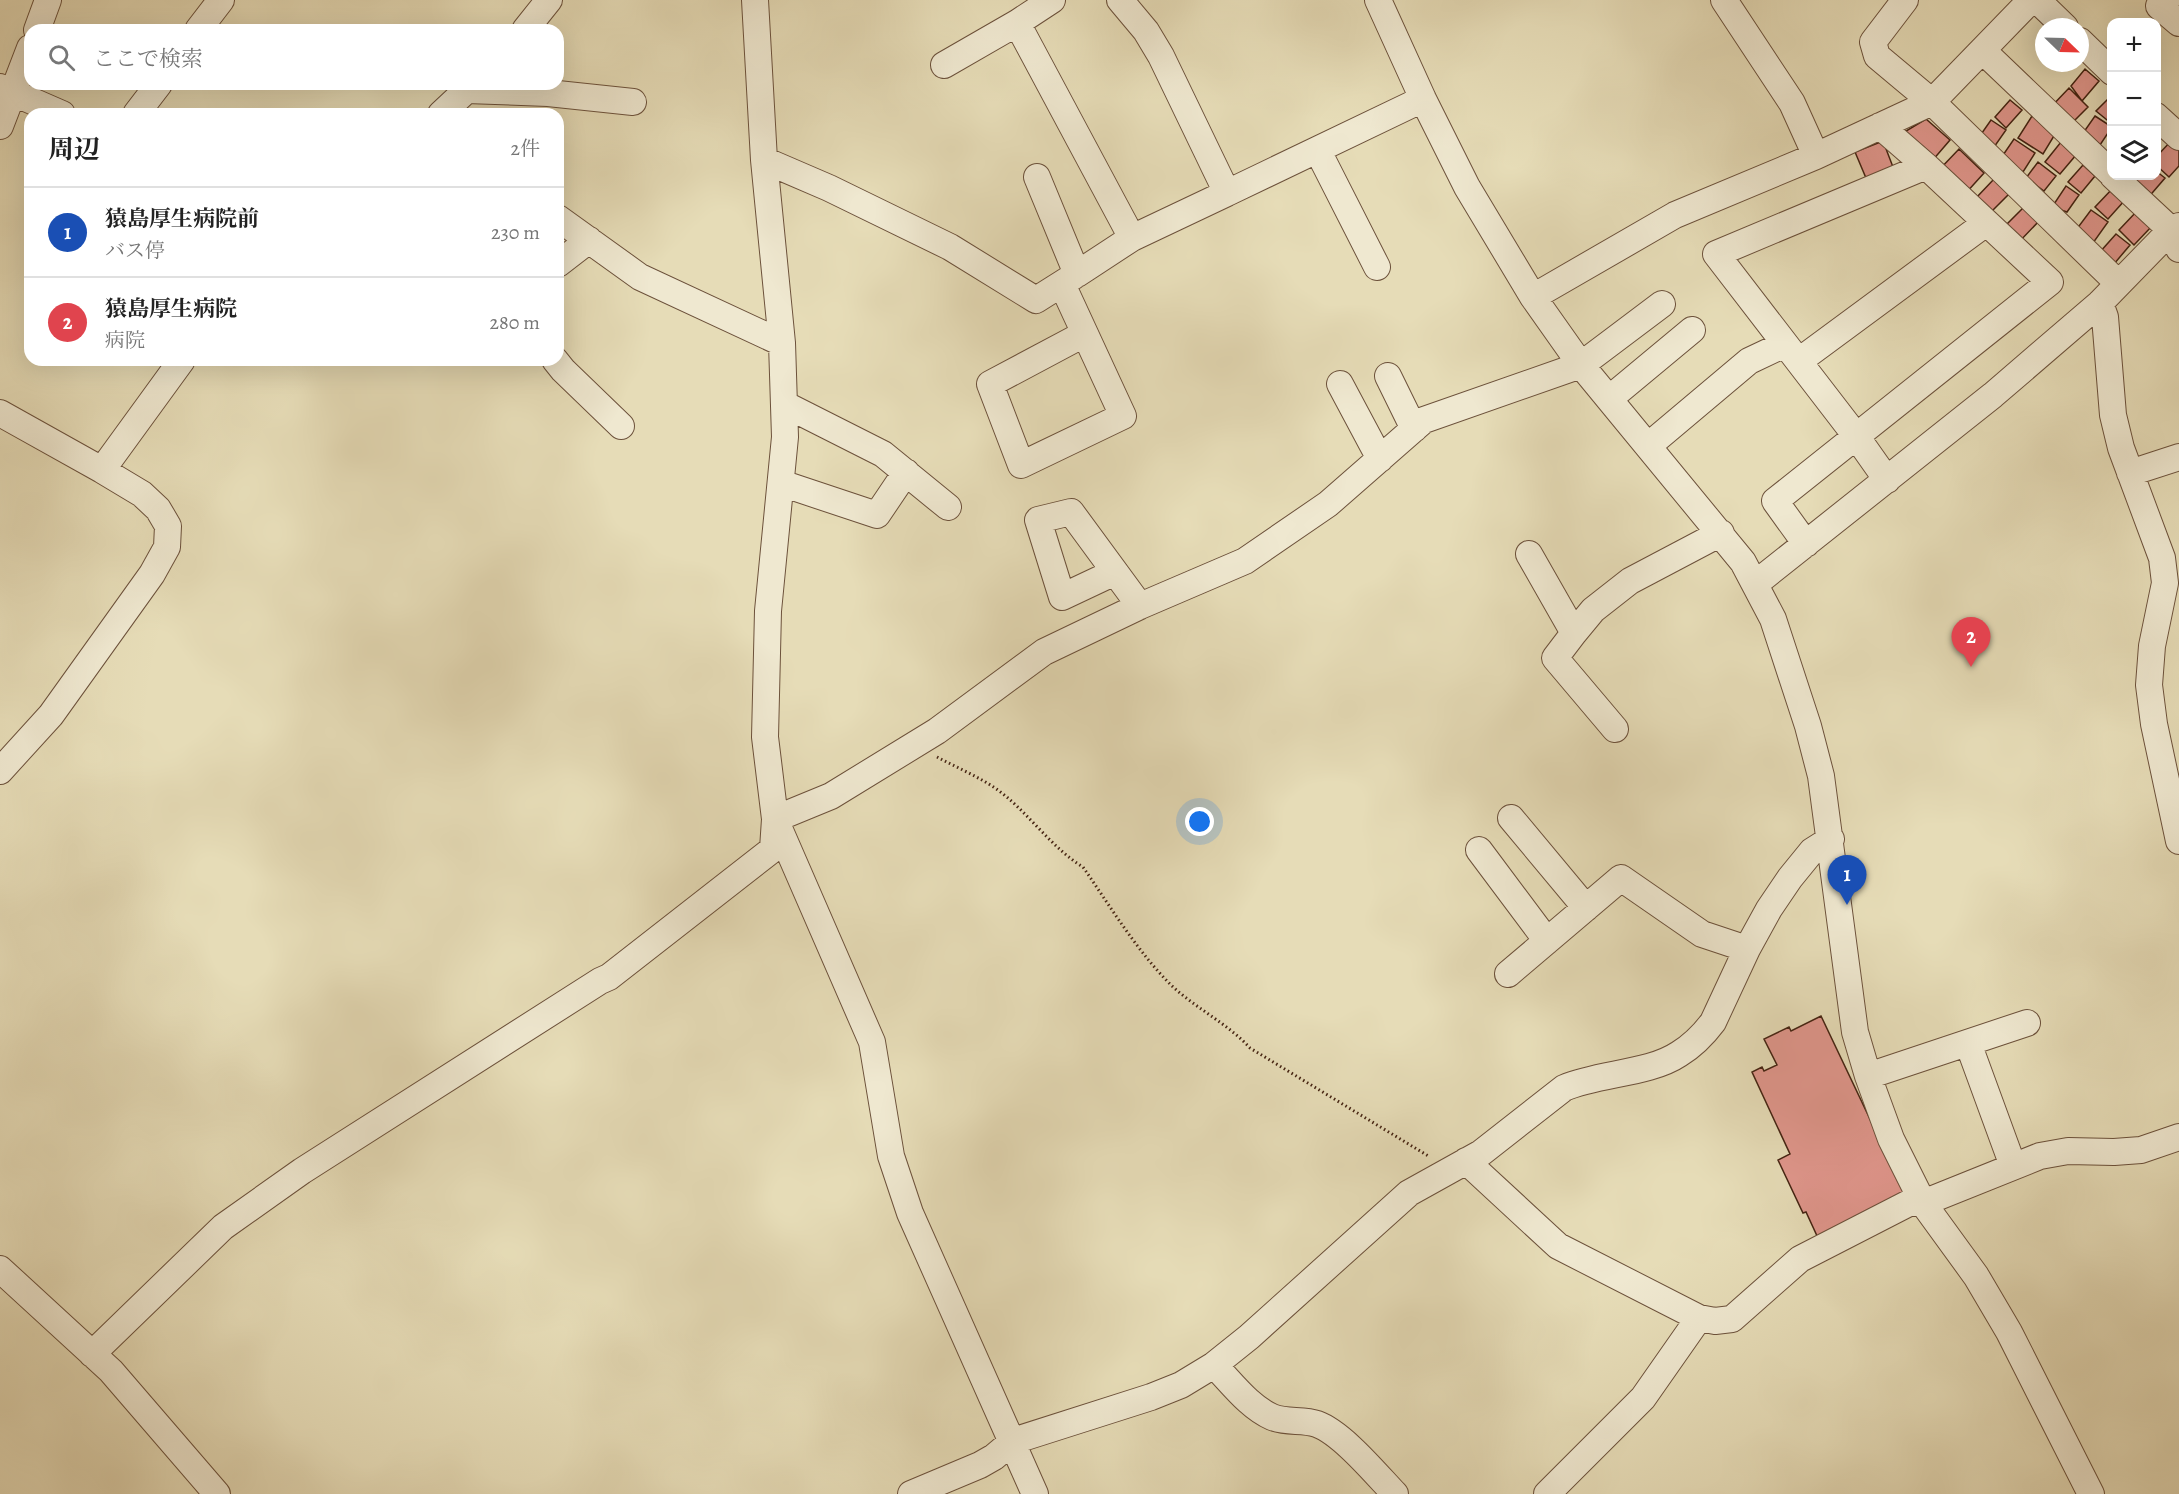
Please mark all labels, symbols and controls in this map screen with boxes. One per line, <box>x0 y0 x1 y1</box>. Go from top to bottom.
north arrow <box>2035 18 2089 72</box>
map controls <box>2107 18 2161 180</box>
button: + <box>2107 18 2161 72</box>
search box <box>24 24 564 90</box>
icon: search <box>45 41 78 74</box>
text: ここで検索 <box>93 44 203 74</box>
button: − <box>2107 72 2161 126</box>
button: layers <box>2107 126 2161 180</box>
text: 周辺 <box>48 132 100 167</box>
text: 2件 <box>511 135 540 162</box>
text: 猿島厚生病院前 <box>105 204 259 234</box>
text: 1 <box>64 219 71 246</box>
text: 230 m <box>491 219 540 246</box>
text: バス停 <box>105 237 165 264</box>
text: 猿島厚生病院 <box>105 294 237 324</box>
text: 2 <box>63 309 72 336</box>
text: 280 m <box>490 309 540 336</box>
text: 病院 <box>105 327 145 354</box>
pin: 2 <box>1952 618 1990 667</box>
your location <box>1185 807 1214 836</box>
pin: 1 <box>1828 856 1866 905</box>

